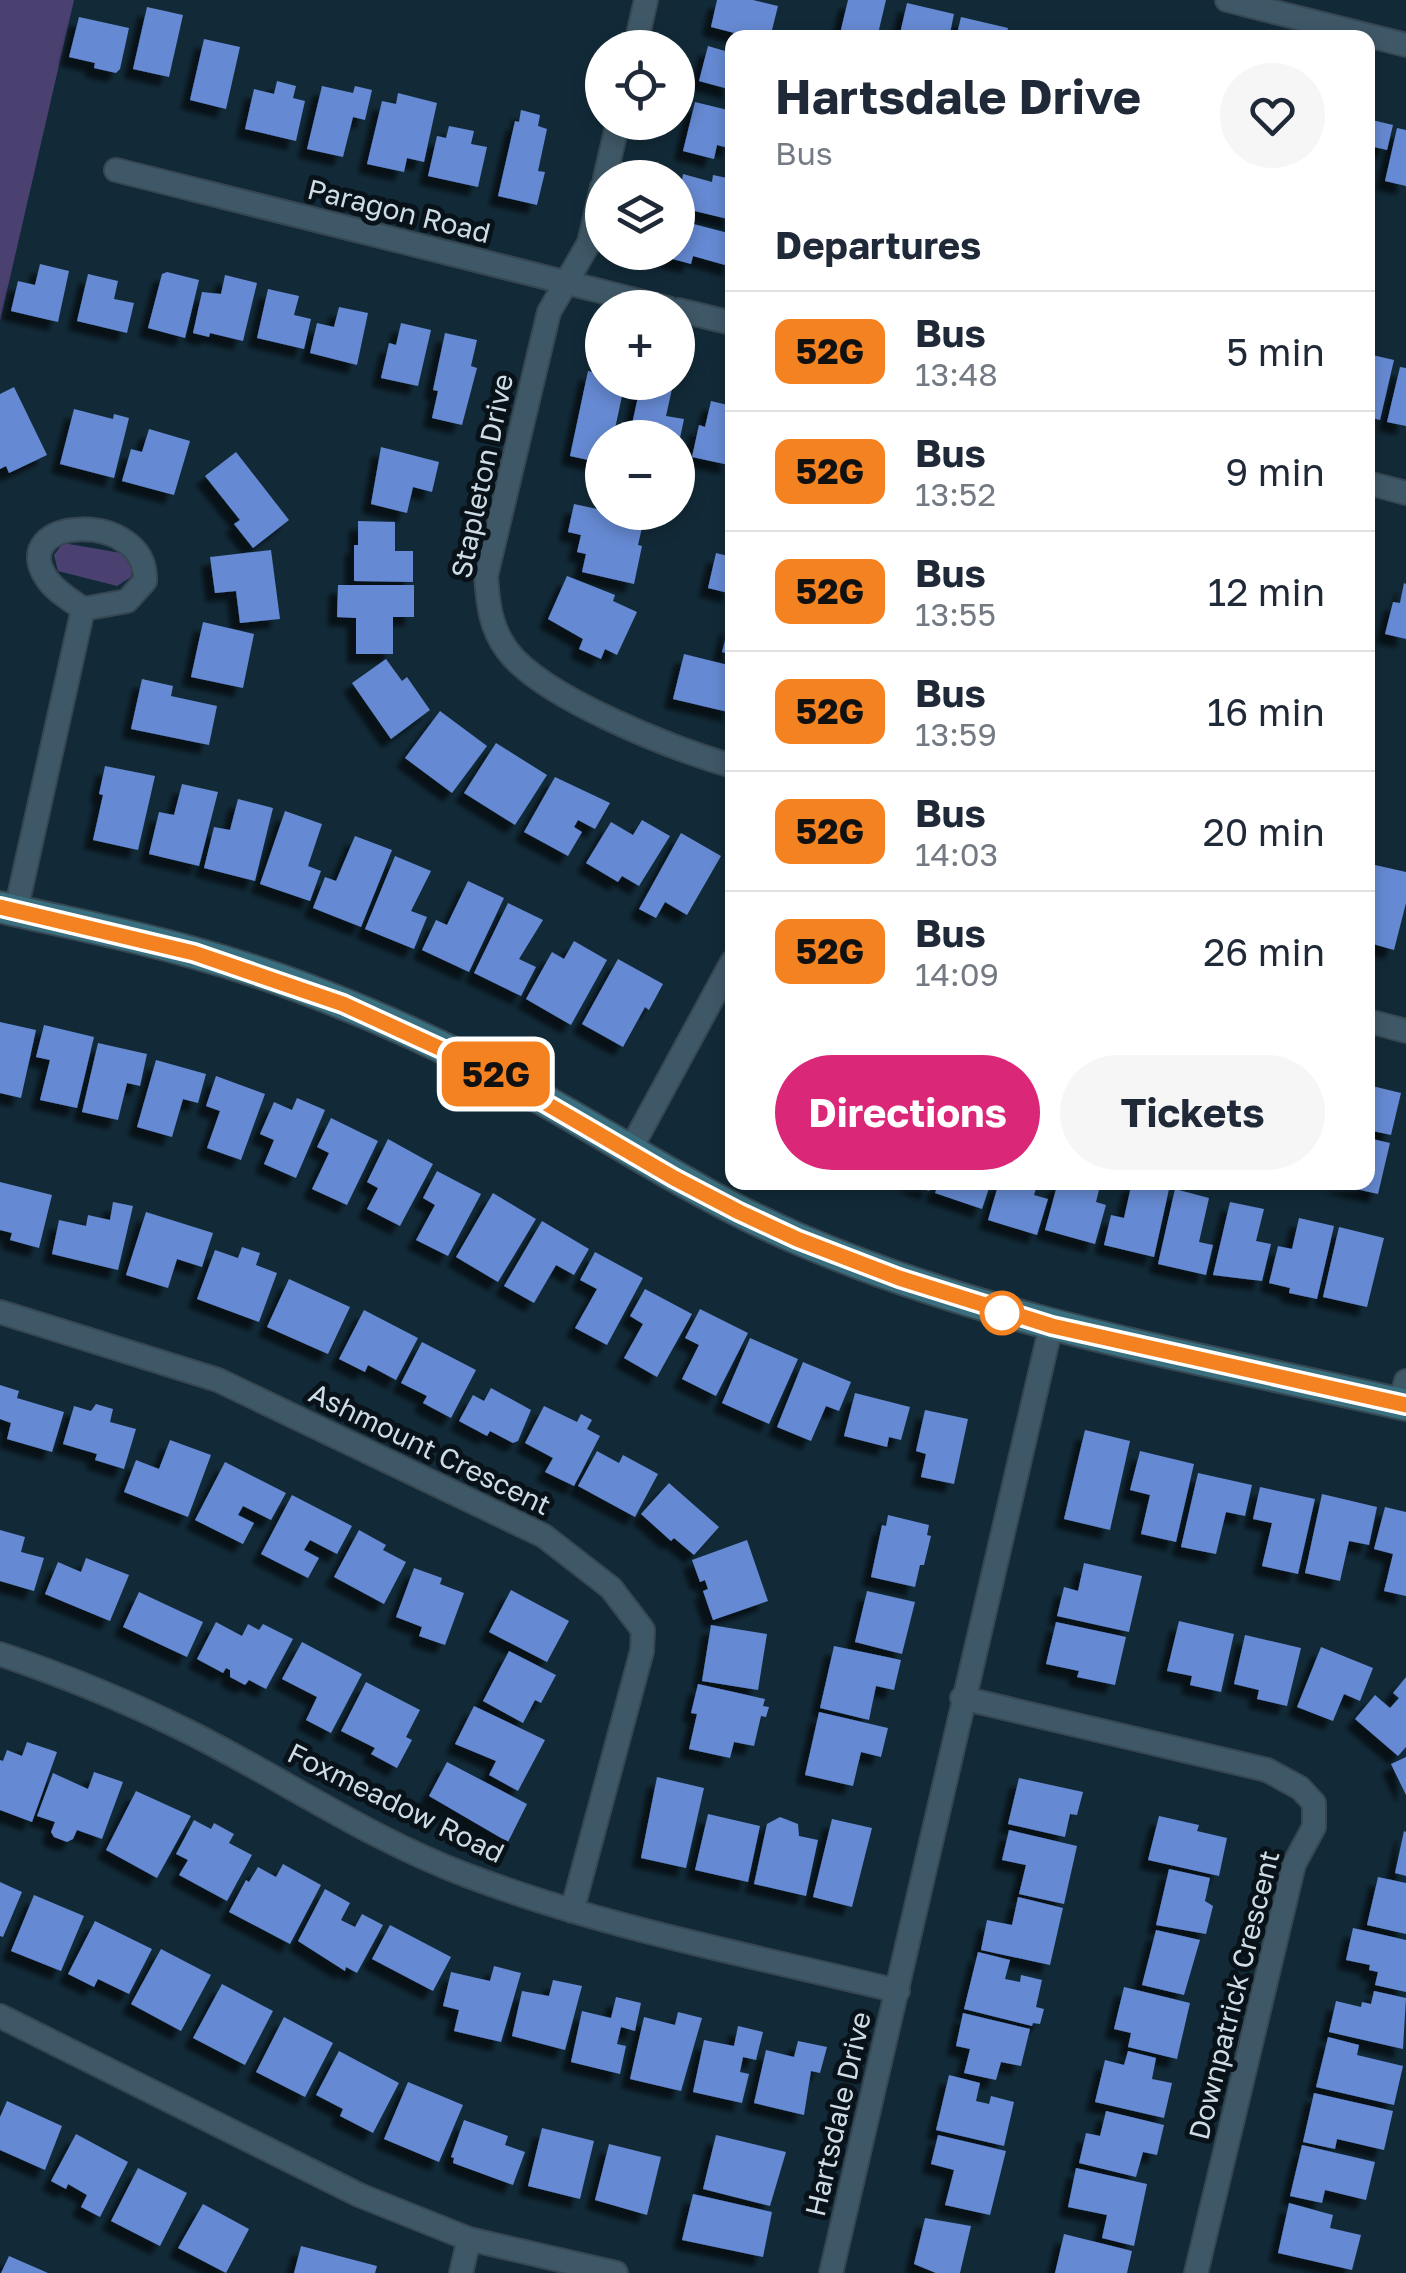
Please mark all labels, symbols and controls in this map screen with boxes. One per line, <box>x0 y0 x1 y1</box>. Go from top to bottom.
map controls <box>585 30 695 530</box>
button: locate <box>585 30 695 140</box>
button: heart <box>1220 63 1325 168</box>
text: Hartsdale Drive <box>775 67 1141 125</box>
text: Bus <box>775 134 833 172</box>
button: layers <box>585 160 695 270</box>
street label: Paragon Road <box>304 172 494 249</box>
text: Departures <box>775 222 981 267</box>
button: + <box>585 290 695 400</box>
text: Bus <box>915 310 986 355</box>
text: 5 min <box>1226 329 1325 374</box>
text: 52G <box>796 330 864 372</box>
text: 13:48 <box>915 355 998 393</box>
street label: Stapleton Drive <box>444 371 519 581</box>
button: − <box>585 420 695 530</box>
text: Bus <box>915 430 986 475</box>
text: 9 min <box>1225 449 1325 494</box>
text: 52G <box>796 450 864 492</box>
text: 13:52 <box>915 475 996 513</box>
text: Bus <box>915 550 986 595</box>
text: 12 min <box>1208 569 1325 614</box>
text: 52G <box>796 570 864 612</box>
text: 13:55 <box>915 595 996 633</box>
text: Bus <box>915 670 986 715</box>
text: 16 min <box>1207 689 1325 734</box>
text: 52G <box>796 690 864 732</box>
text: 13:59 <box>915 715 997 753</box>
text: Bus <box>915 790 986 835</box>
text: 20 min <box>1203 809 1325 854</box>
text: 52G <box>796 810 864 852</box>
text: 14:03 <box>915 835 998 873</box>
text: Bus <box>915 910 986 955</box>
text: 26 min <box>1203 929 1325 974</box>
text: 52G <box>796 930 864 972</box>
text: 14:09 <box>915 955 999 993</box>
line badge: 52G <box>438 1042 554 1106</box>
text: 52G <box>462 1053 530 1095</box>
button: Directions <box>775 1055 1040 1170</box>
button: Tickets <box>1060 1055 1325 1170</box>
unlabelled marker <box>981 1292 1023 1334</box>
street label: Ashmount Crescent <box>304 1376 556 1521</box>
street label: Foxmeadow Road <box>283 1736 510 1869</box>
street label: Downpatrick Crescent <box>1182 1847 1285 2143</box>
street label: Hartsdale Drive <box>798 2008 877 2219</box>

